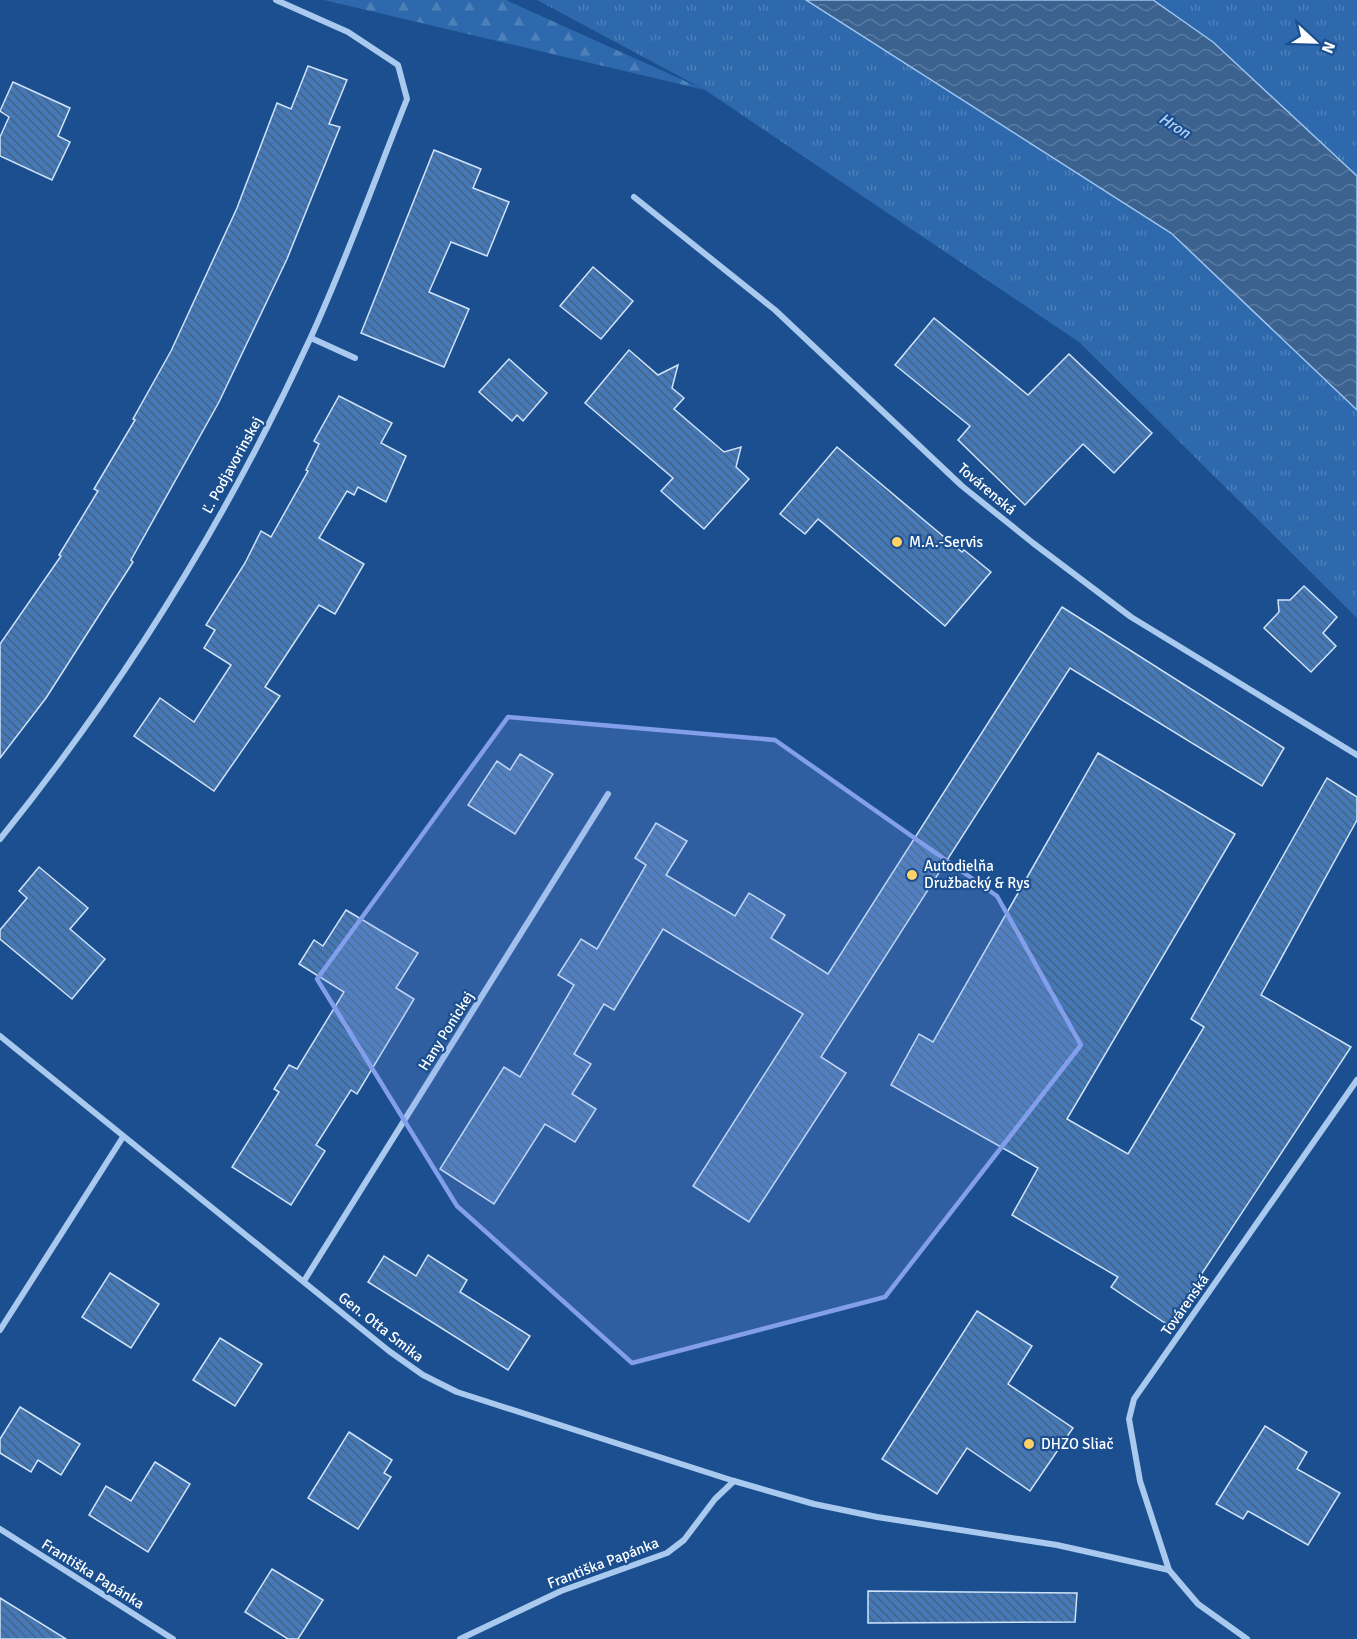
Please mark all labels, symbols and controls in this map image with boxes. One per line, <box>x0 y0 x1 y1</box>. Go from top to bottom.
north arrow <box>1285 12 1345 72</box>
text: N <box>1317 38 1339 56</box>
water label: Hron <box>1155 109 1195 144</box>
street label: Ľ. Podjavorinskej <box>198 413 266 517</box>
street label: Továrenská <box>954 459 1020 519</box>
place label: M.A.-Servis <box>909 533 983 551</box>
marker: M.A.-Servis <box>890 535 904 549</box>
place label: Autodielňa Družbacký & Rys <box>924 857 1030 892</box>
marker: Autodielňa Družbacký & Rys <box>905 868 919 882</box>
street label: Hany Ponickej <box>414 988 478 1074</box>
street label: Továrenská <box>1157 1271 1213 1339</box>
street label: Gen. Otta Smika <box>335 1288 427 1366</box>
place label: DHZO Sliač <box>1041 1435 1113 1453</box>
marker: DHZO Sliač <box>1022 1437 1036 1451</box>
street label: Františka Papánka <box>545 1533 661 1593</box>
street label: Františka Papánka <box>38 1535 148 1613</box>

